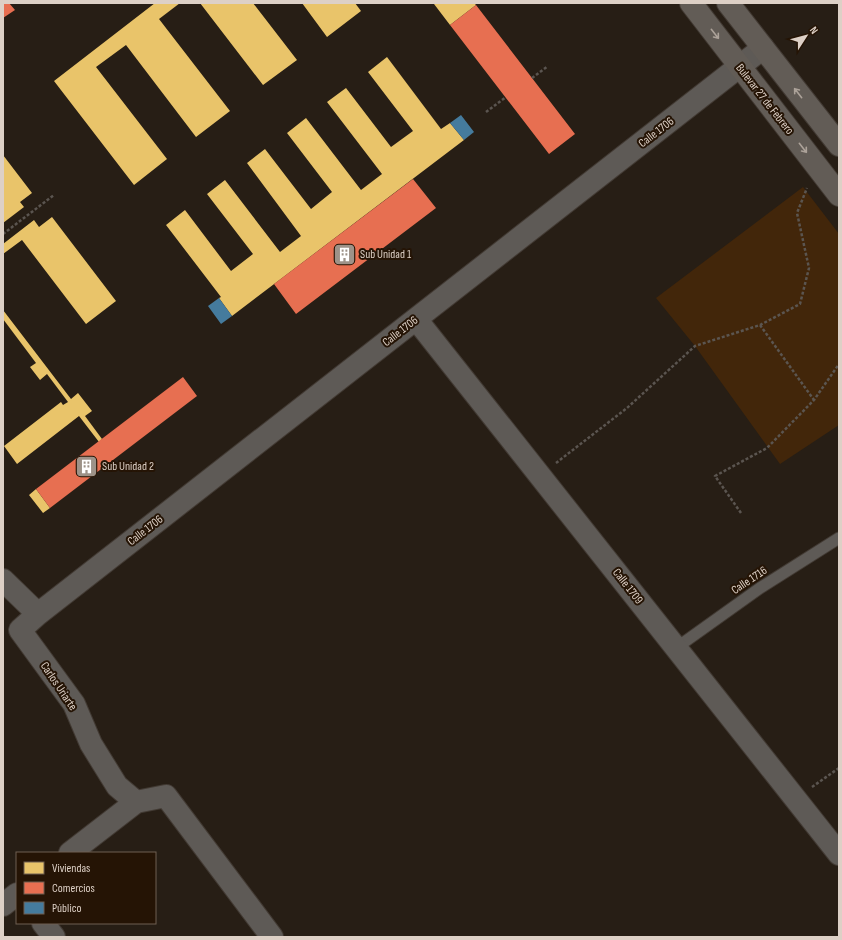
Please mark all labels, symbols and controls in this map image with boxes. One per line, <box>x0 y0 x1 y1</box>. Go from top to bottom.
north arrow <box>786 16 826 56</box>
text: N <box>807 24 821 37</box>
one-way arrow <box>710 28 719 39</box>
street label: Bulevar 27 de Febrero <box>732 61 797 138</box>
one-way arrow <box>793 87 802 98</box>
street label: Calle 1706 <box>636 114 677 151</box>
one-way arrow <box>799 142 807 153</box>
building icon: Sub Unidad 1 <box>331 241 357 267</box>
place label: Sub Unidad 1 <box>360 247 412 262</box>
street label: Calle 1706 <box>380 313 421 350</box>
building icon: Sub Unidad 2 <box>73 453 99 479</box>
place label: Sub Unidad 2 <box>102 459 154 474</box>
street label: Calle 1706 <box>125 512 166 549</box>
street label: Calle 1716 <box>729 563 770 598</box>
street label: Calle 1709 <box>609 566 646 607</box>
street label: Carlos Uriarte <box>37 659 80 714</box>
legend <box>16 852 156 924</box>
text: Viviendas <box>52 861 90 876</box>
text: Comercios <box>52 881 95 896</box>
text: Público <box>52 901 82 916</box>

